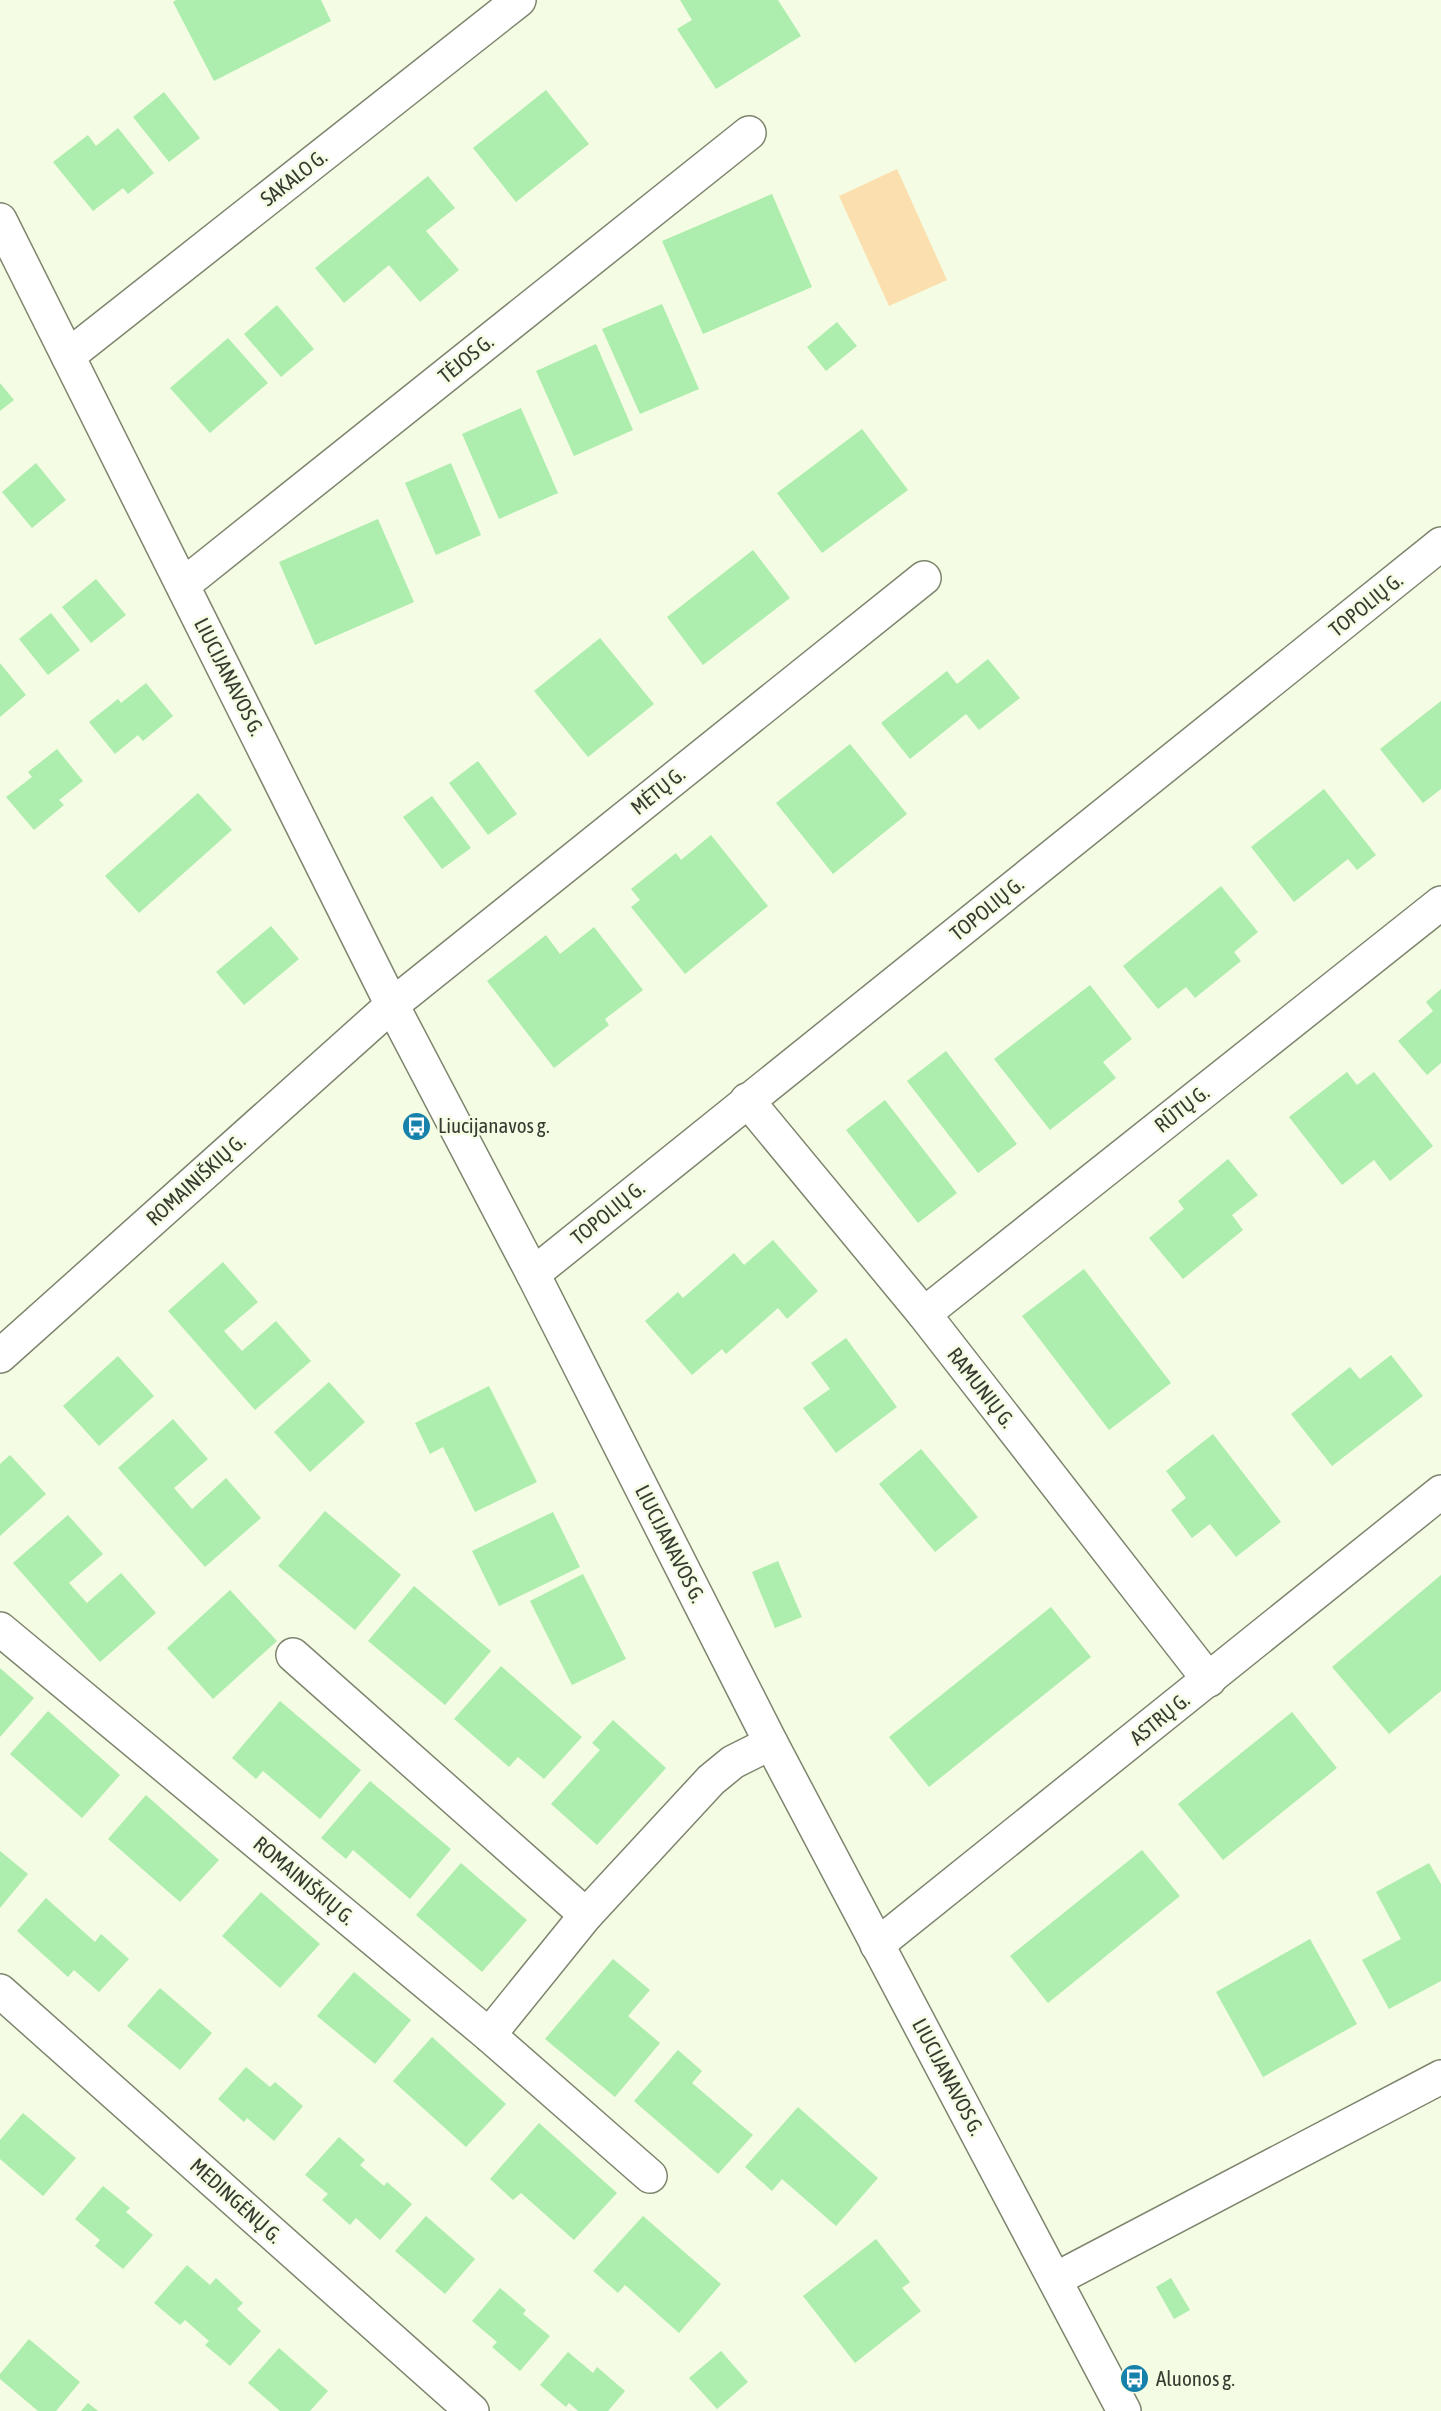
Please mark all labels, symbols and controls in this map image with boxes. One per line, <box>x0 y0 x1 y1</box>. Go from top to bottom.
street label: SAKALO G. <box>255 144 331 210</box>
street label: TĖJOS G. <box>433 329 498 388</box>
street label: TOPOLIŲ G. <box>1324 567 1407 641</box>
street label: LIUCIJANAVOS G. <box>190 614 270 739</box>
street label: MĖTŲ G. <box>626 761 689 819</box>
street label: TOPOLIŲ G. <box>945 871 1028 945</box>
street label: RŪTŲ G. <box>1149 1080 1213 1137</box>
bus stop icon: Liucijanavos g. <box>401 1110 433 1142</box>
place label: Liucijanavos g. <box>438 1113 550 1137</box>
street label: ROMAINIŠKIŲ G. <box>141 1129 250 1230</box>
street label: TOPOLIŲ G. <box>566 1175 649 1249</box>
street label: RAMUNIŲ G. <box>943 1343 1021 1432</box>
street label: LIUCIJANAVOS G. <box>631 1481 711 1606</box>
street label: ASTRŲ G. <box>1125 1687 1194 1749</box>
street label: ROMAINIŠKIŲ G. <box>249 1831 360 1929</box>
street label: LIUCIJANAVOS G. <box>908 2014 990 2139</box>
street label: MEDINGĖNŲ G. <box>186 2153 287 2248</box>
bus stop icon: Aluonos g. <box>1119 2363 1151 2395</box>
place label: Aluonos g. <box>1156 2366 1235 2390</box>

